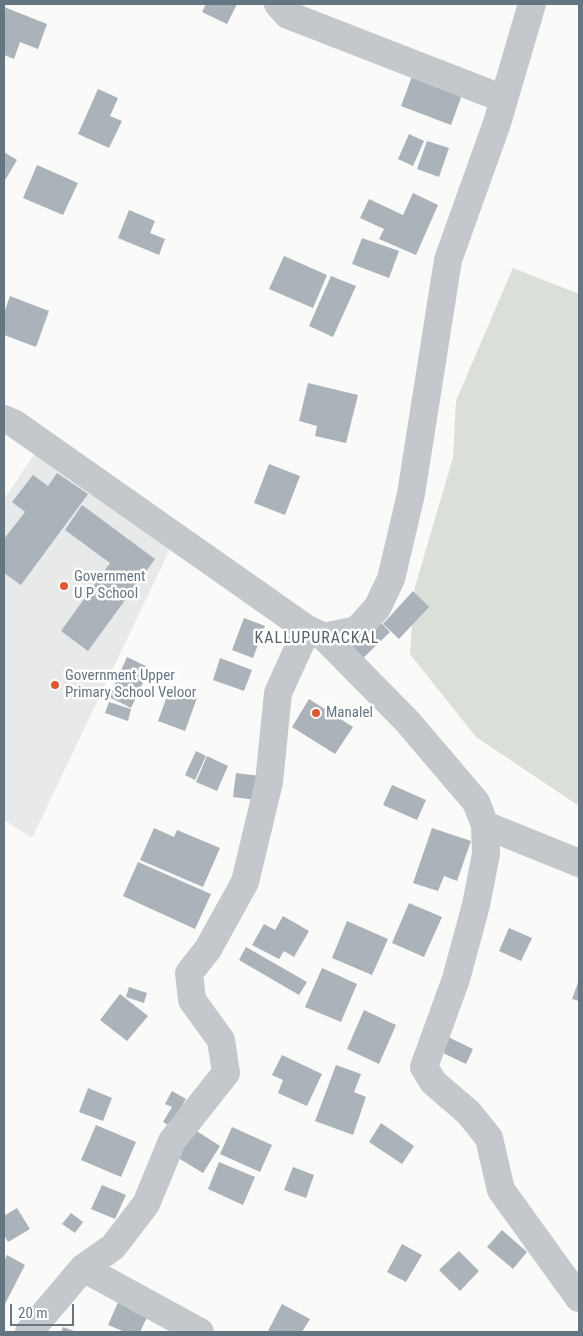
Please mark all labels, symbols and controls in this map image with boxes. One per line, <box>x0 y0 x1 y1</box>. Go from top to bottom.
place label: Government U P School <box>74 568 145 603</box>
marker: Government U P School <box>58 580 70 592</box>
district label: KALLUPURACKAL <box>253 629 381 649</box>
place label: Government Upper Primary School Veloor <box>65 667 196 702</box>
marker: Government Upper Primary School Veloor <box>49 679 61 691</box>
place label: Manalel <box>326 704 373 722</box>
marker: Manalel <box>310 707 322 719</box>
scale bar <box>12 1294 76 1326</box>
text: 20 m <box>18 1304 48 1322</box>

